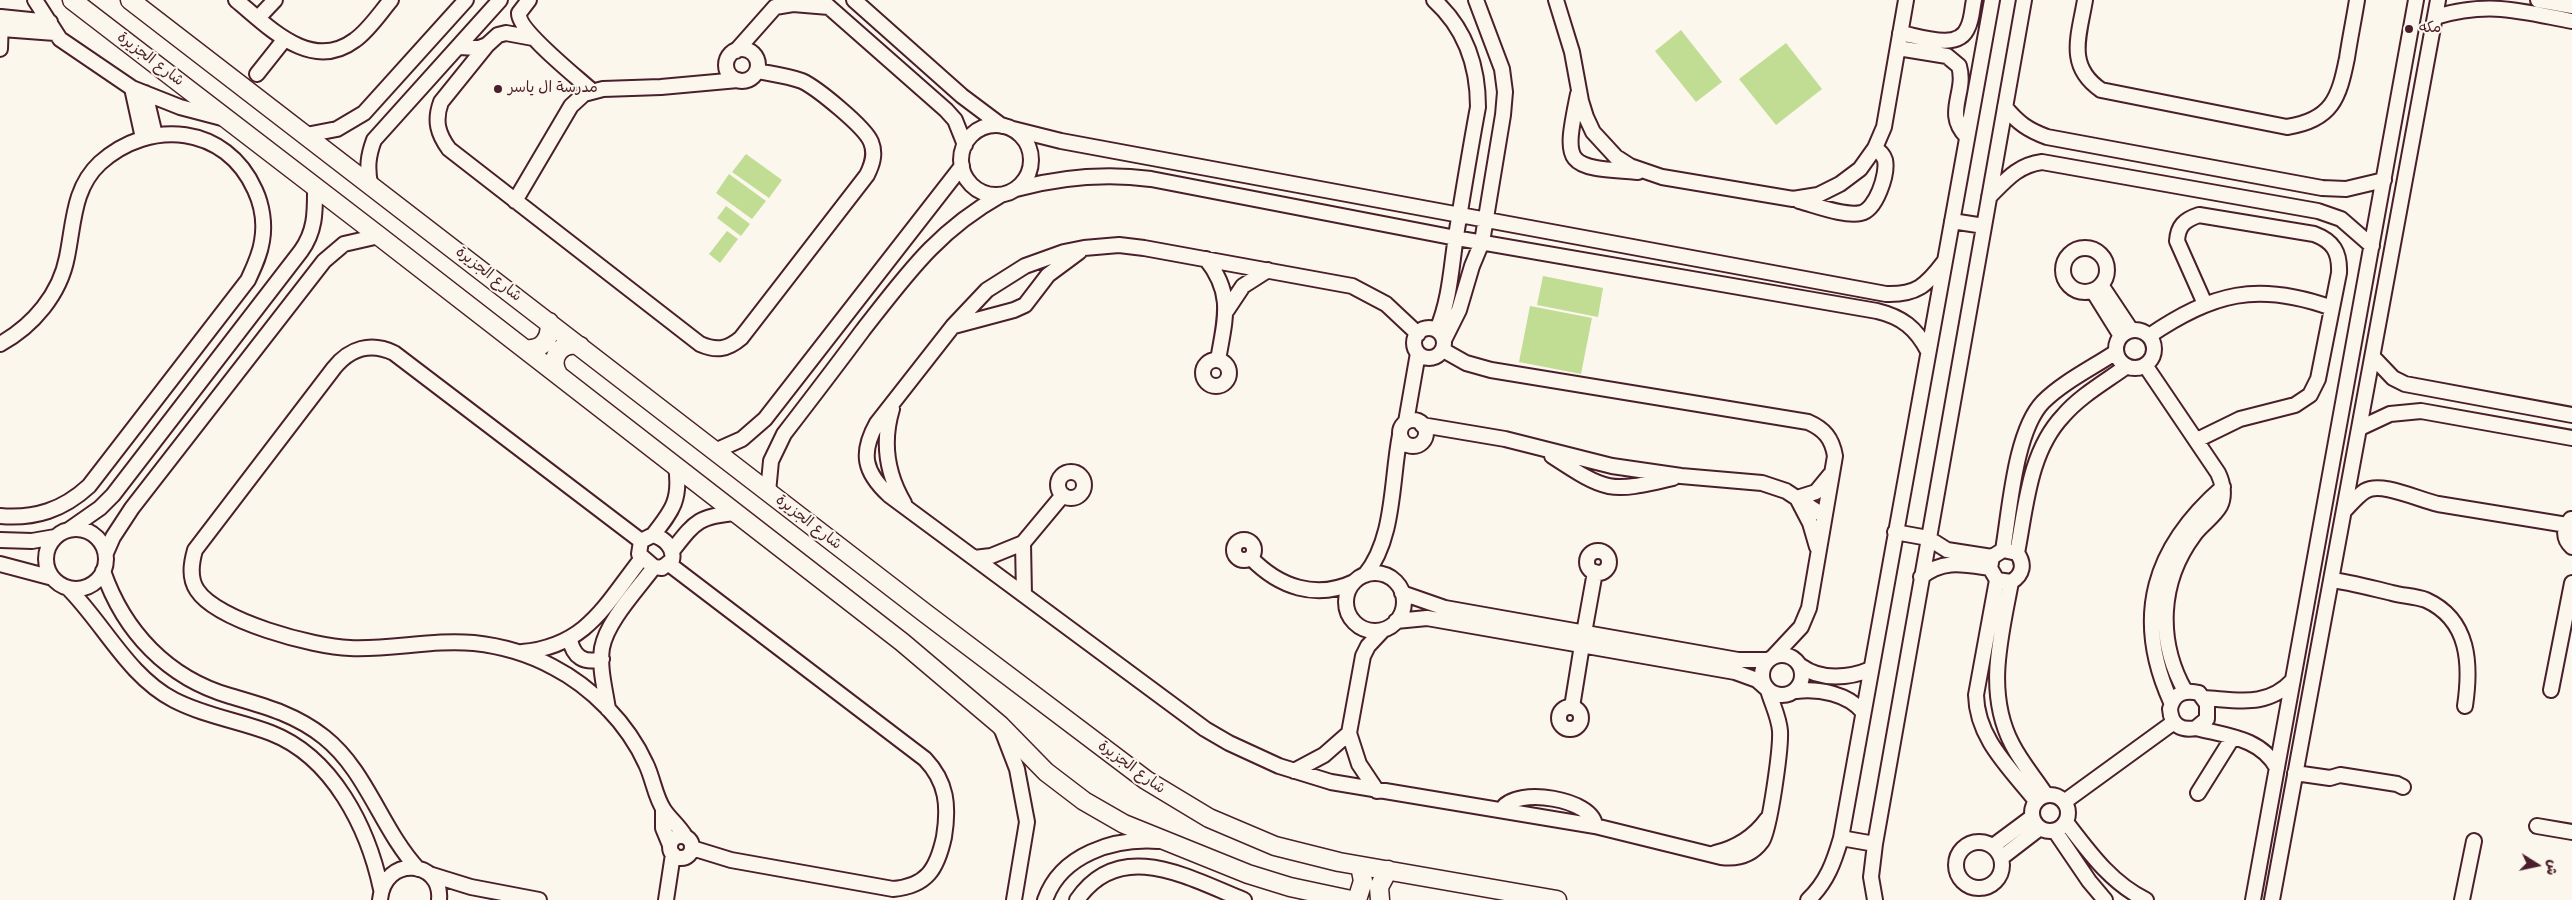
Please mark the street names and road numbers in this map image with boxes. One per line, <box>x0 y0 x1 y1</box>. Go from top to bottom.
street label: شارع الجزيرة <box>113 29 187 91</box>
street label: شارع الجزيرة <box>451 244 525 306</box>
street label: شارع الجزيرة <box>771 492 845 554</box>
street label: شارع الجزيرة <box>1094 738 1168 798</box>

